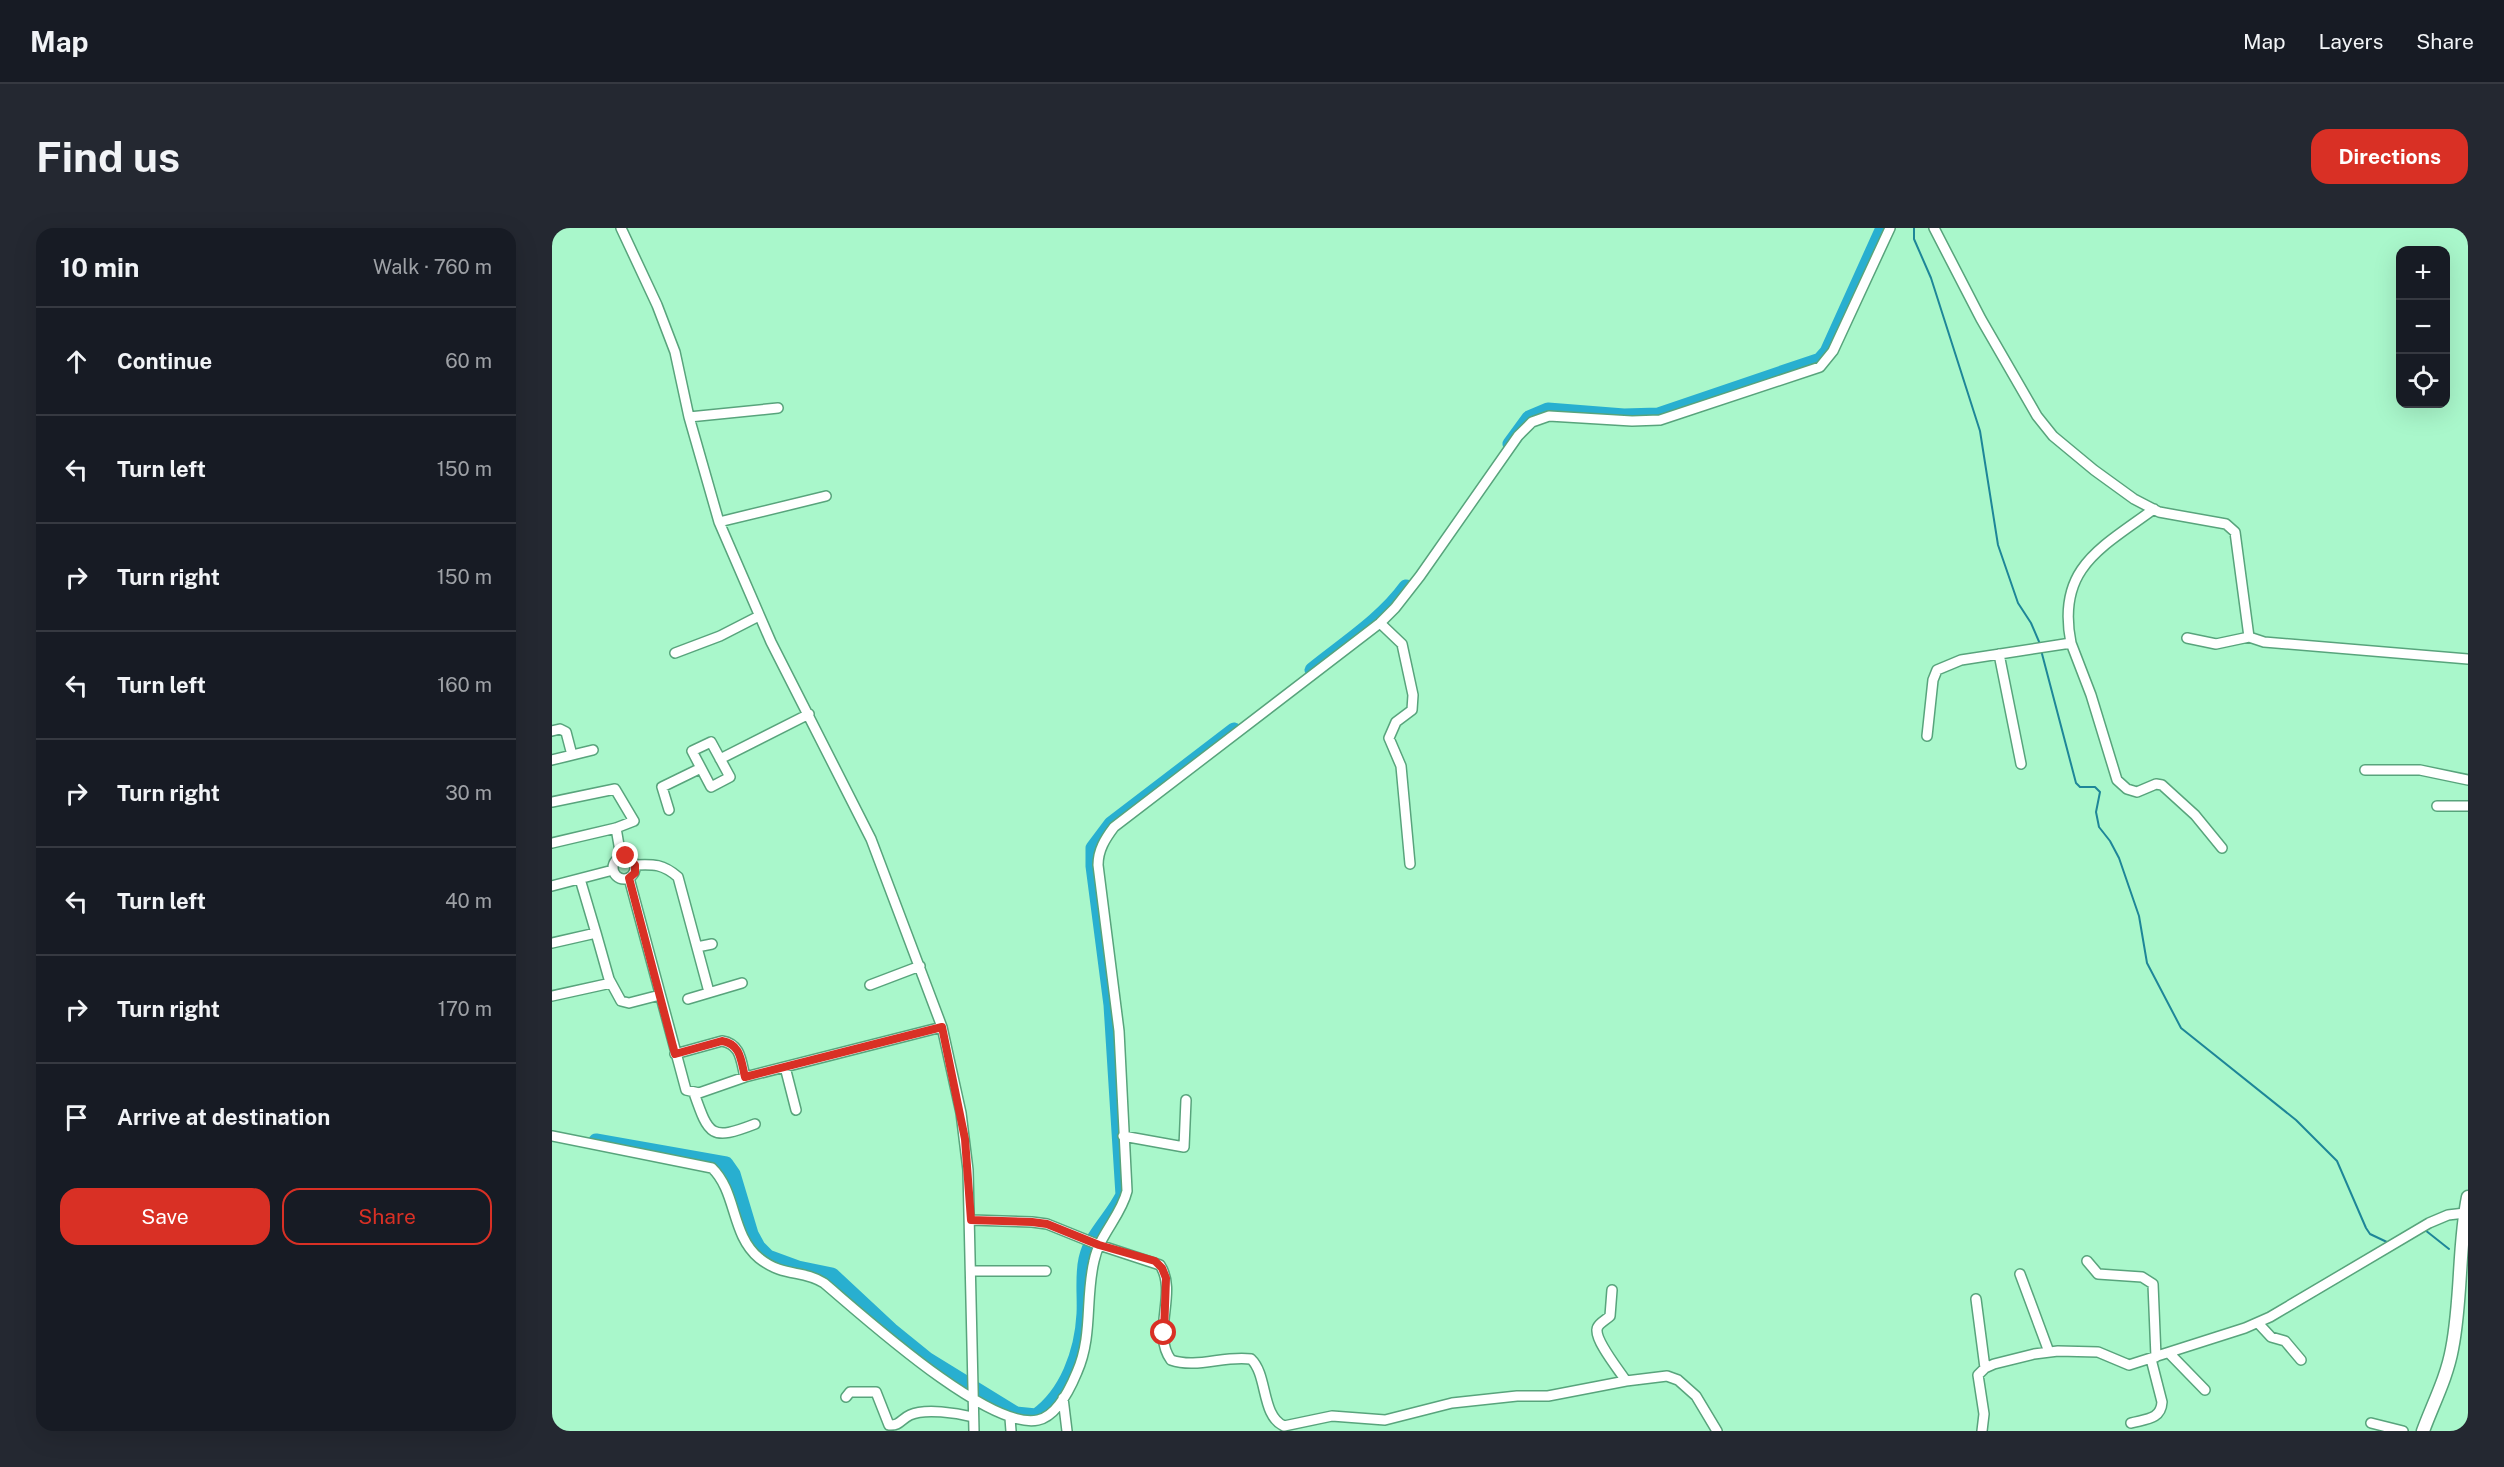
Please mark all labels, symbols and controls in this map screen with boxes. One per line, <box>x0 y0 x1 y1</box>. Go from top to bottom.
text: Map <box>30 25 89 58</box>
text: Map <box>2243 29 2286 54</box>
text: Layers <box>2319 29 2383 54</box>
text: Share <box>2416 29 2474 54</box>
button: Directions <box>2311 129 2468 184</box>
text: Find us <box>36 132 180 181</box>
map controls <box>2396 246 2450 408</box>
button: + <box>2396 246 2450 300</box>
text: 10 min <box>60 252 139 283</box>
text: Walk · 760 m <box>373 255 492 279</box>
button: − <box>2396 300 2450 354</box>
icon: ahead <box>60 345 93 378</box>
text: Continue <box>117 348 212 374</box>
text: 60 m <box>445 349 492 373</box>
button: locate <box>2396 354 2450 408</box>
icon: left <box>60 453 93 486</box>
text: Turn left <box>117 456 206 482</box>
text: 150 m <box>437 457 492 481</box>
icon: right <box>60 561 93 594</box>
text: Turn right <box>117 564 220 590</box>
text: 150 m <box>437 565 492 589</box>
icon: left <box>60 669 93 702</box>
text: Turn left <box>117 672 206 698</box>
text: 160 m <box>437 673 492 697</box>
icon: right <box>60 777 93 810</box>
text: Turn right <box>117 780 220 806</box>
text: 30 m <box>445 781 492 805</box>
route end <box>612 842 638 868</box>
icon: left <box>60 885 93 918</box>
text: Turn left <box>117 888 206 914</box>
text: 40 m <box>445 889 492 913</box>
icon: right <box>60 993 93 1026</box>
text: Turn right <box>117 996 220 1022</box>
text: 170 m <box>438 997 492 1021</box>
icon: arrive <box>60 1101 93 1134</box>
text: Arrive at destination <box>117 1104 330 1130</box>
button: Save <box>60 1188 270 1245</box>
button: Share <box>282 1188 492 1245</box>
route start <box>1150 1319 1176 1345</box>

